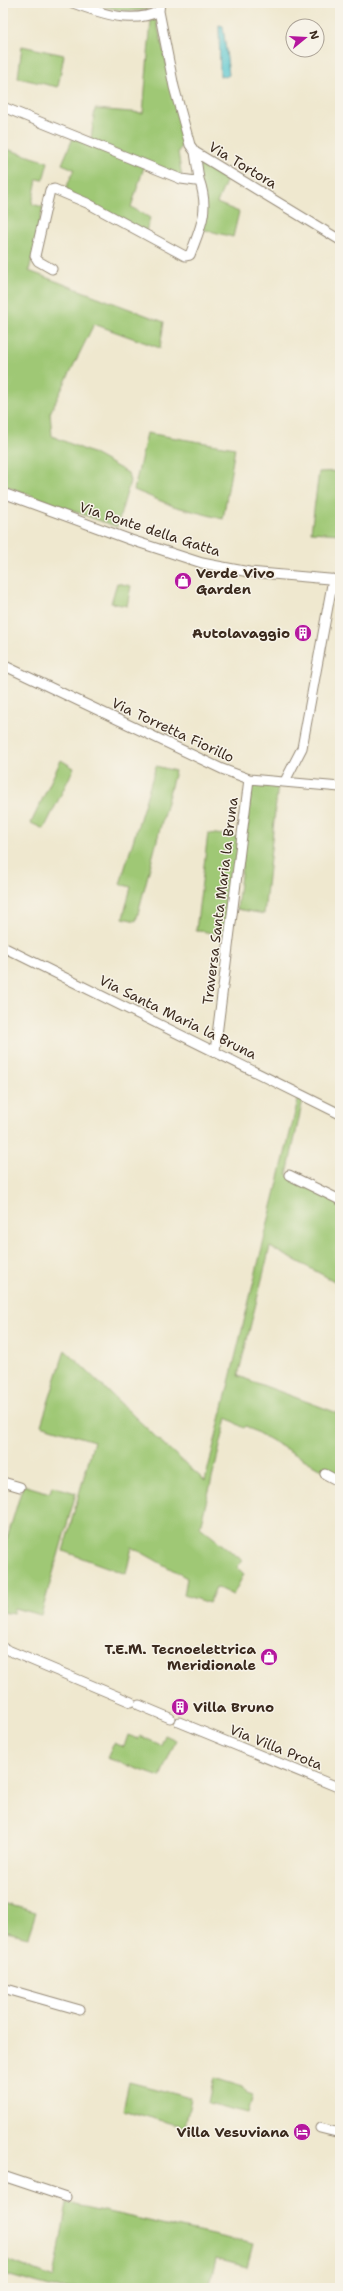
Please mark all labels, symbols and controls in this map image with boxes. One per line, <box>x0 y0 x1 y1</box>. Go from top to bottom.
north arrow <box>285 18 325 58</box>
text: N <box>306 29 323 42</box>
street label: Via Tortora <box>206 138 281 193</box>
street label: Via Ponte della Gatta <box>77 498 223 560</box>
place label: Verde Vivo Garden <box>196 564 275 598</box>
shop icon: Verde Vivo Garden <box>173 571 193 591</box>
building icon: Autolavaggio <box>293 623 313 643</box>
place label: Autolavaggio <box>192 624 290 642</box>
street label: Via Torretta Fiorillo <box>109 694 237 766</box>
street label: Traversa Santa Maria la Bruna <box>198 796 242 1006</box>
street label: Via Santa Maria la Bruna <box>96 971 260 1063</box>
place label: T.E.M. Tecnoelettrica Meridionale <box>105 1640 256 1674</box>
shop icon: T.E.M. Tecnoelettrica Meridionale <box>259 1647 279 1667</box>
building icon: Villa Bruno <box>170 1697 190 1717</box>
place label: Villa Bruno <box>193 1698 274 1716</box>
street label: Via Villa Prota <box>227 1720 325 1774</box>
hotel icon: Villa Vesuviana <box>292 2122 312 2142</box>
place label: Villa Vesuviana <box>176 2123 289 2141</box>

